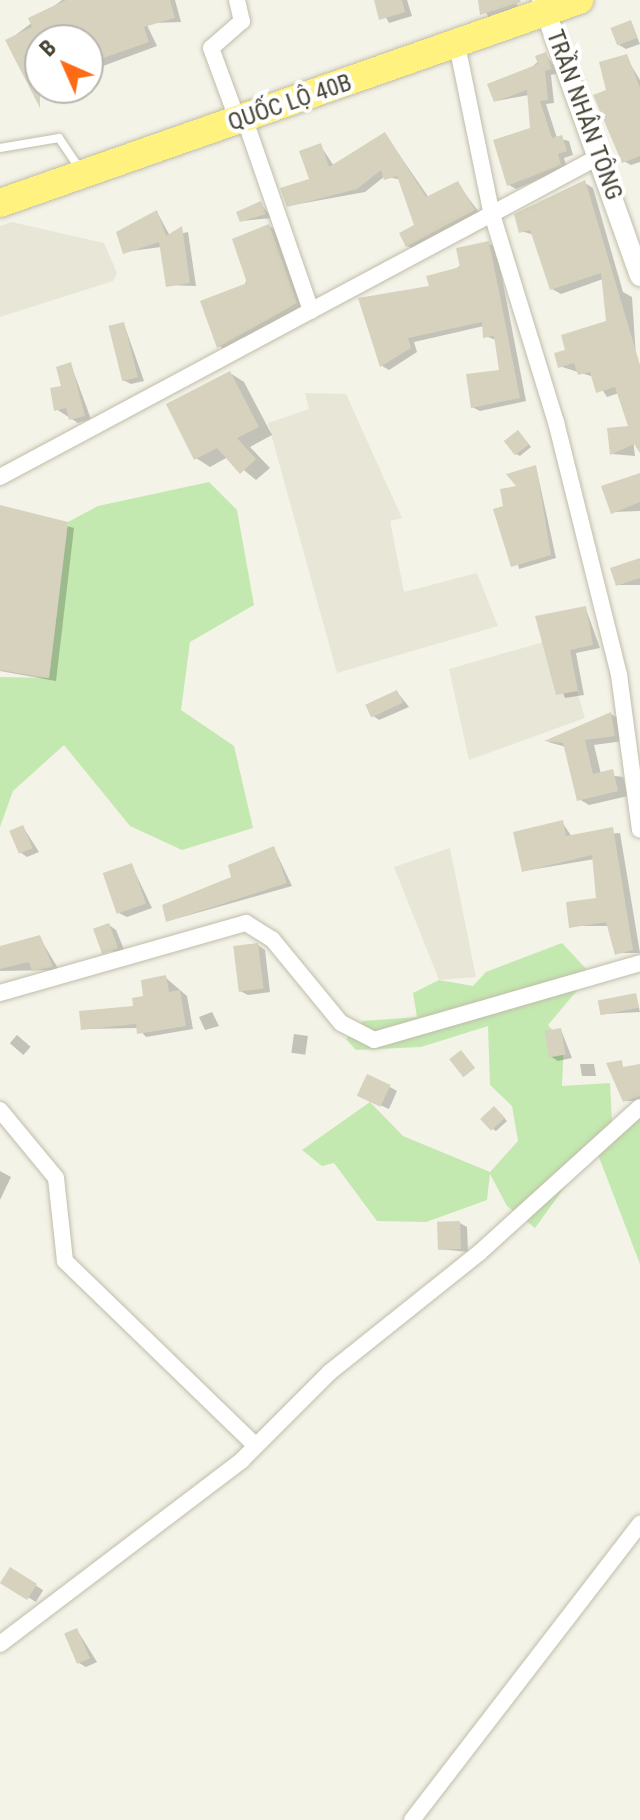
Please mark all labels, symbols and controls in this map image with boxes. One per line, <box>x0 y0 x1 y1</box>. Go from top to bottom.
north arrow <box>24 24 104 104</box>
street label: TRẦN NHÂN TÔNG <box>540 26 628 204</box>
text: B <box>35 35 61 61</box>
street label: QUỐC LỘ 40B <box>224 68 356 138</box>

